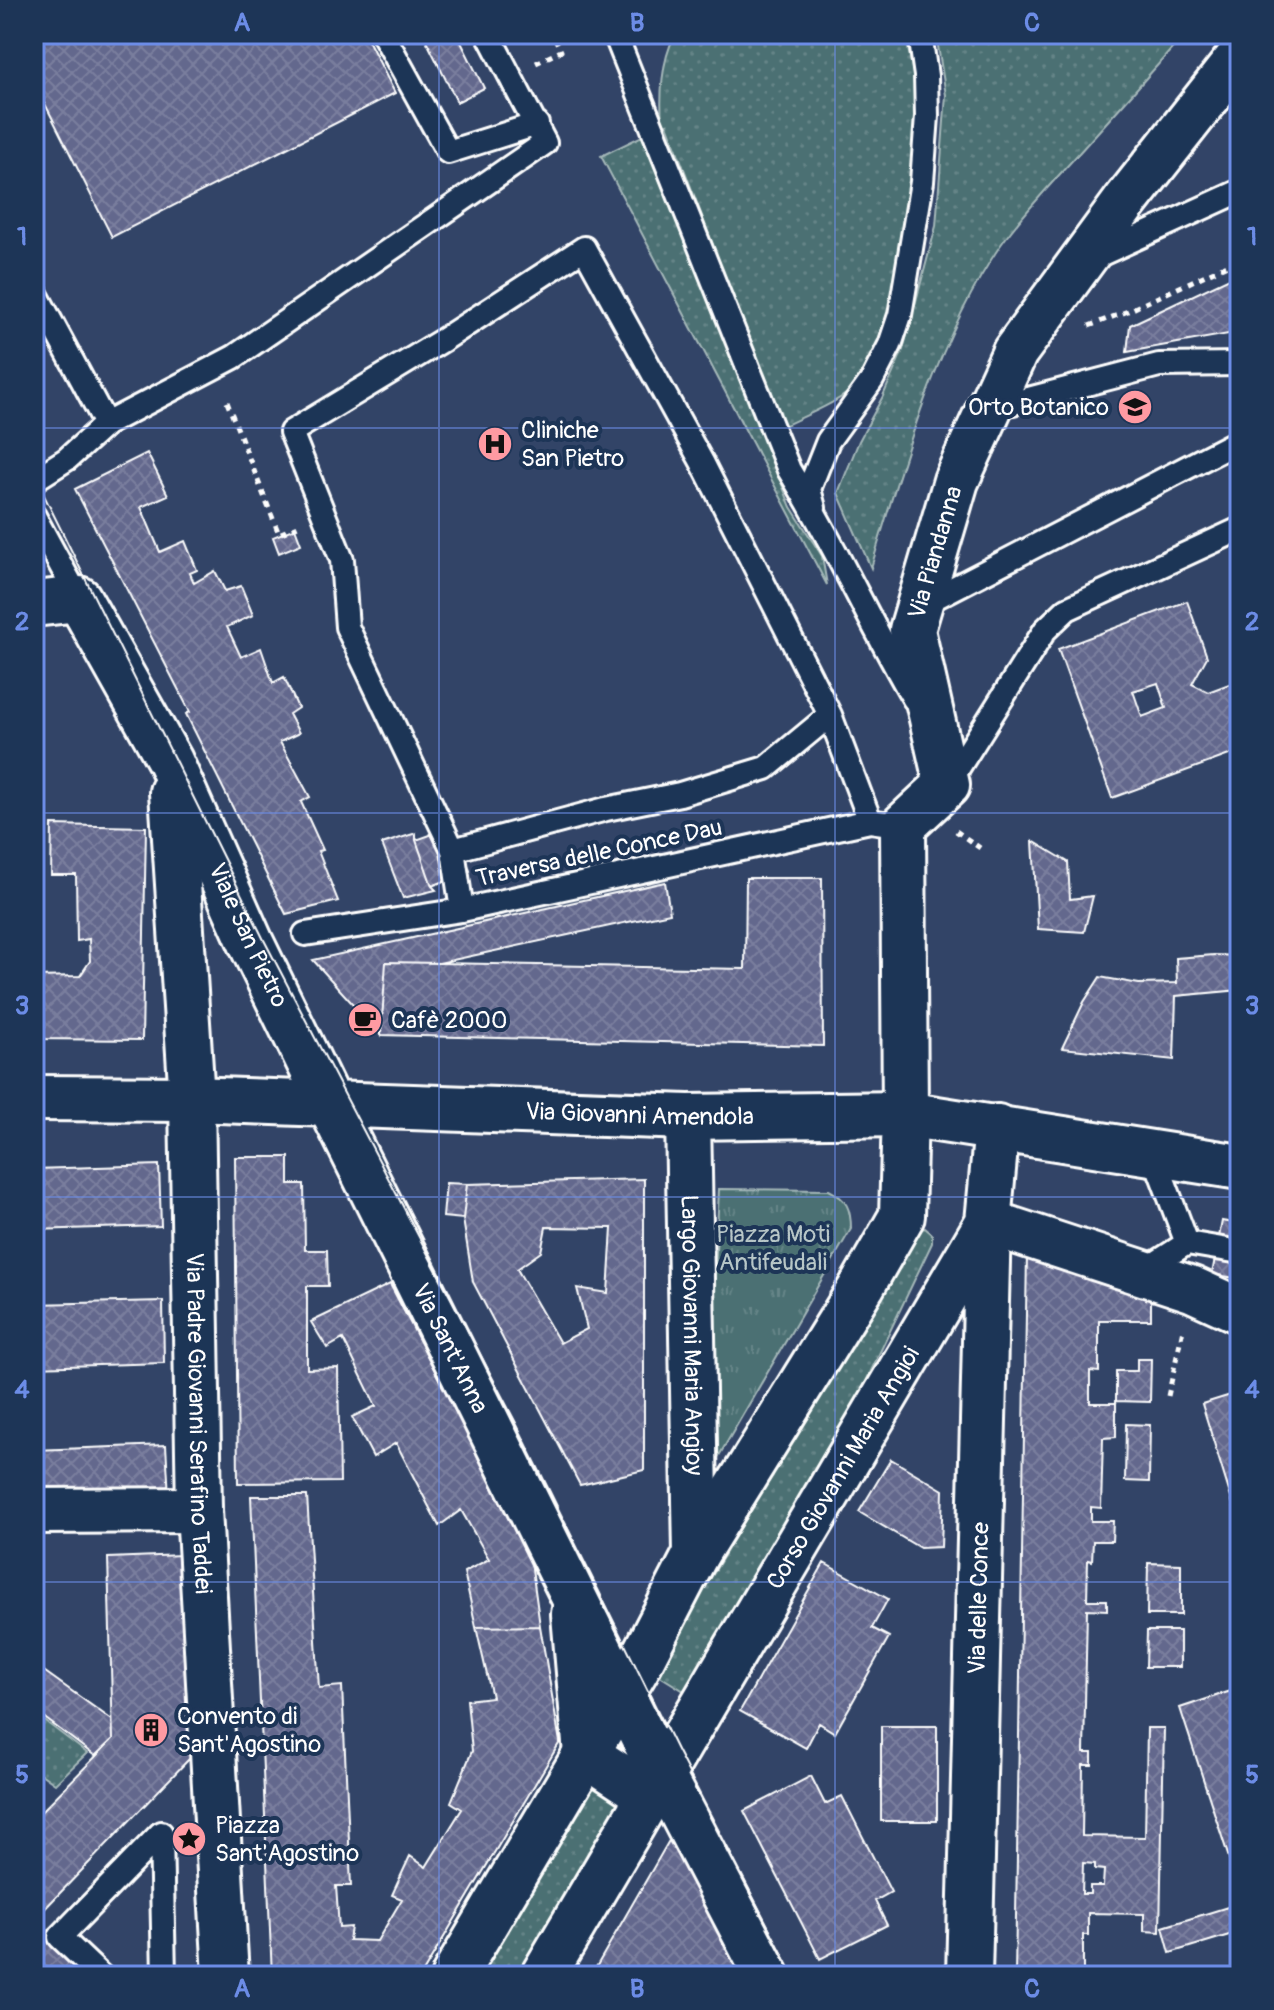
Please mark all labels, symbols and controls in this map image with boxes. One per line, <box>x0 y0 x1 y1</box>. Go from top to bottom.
text: A <box>234 7 251 39</box>
text: B <box>630 7 644 39</box>
text: C <box>1024 7 1040 39</box>
text: 1 <box>17 221 27 253</box>
text: 1 <box>1247 221 1257 253</box>
school or university icon: Orto Botanico <box>1116 388 1154 426</box>
place label: Orto Botanico <box>968 393 1109 422</box>
place label: Cliniche San Pietro <box>521 416 624 473</box>
hospital icon: Cliniche San Pietro <box>476 425 514 463</box>
street label: Via Piandanna <box>902 482 968 622</box>
text: 2 <box>15 606 29 638</box>
text: 2 <box>1245 606 1259 638</box>
street label: Traversa delle Conce Dau <box>473 813 725 893</box>
street label: Viale San Pietro <box>203 858 295 1012</box>
text: 3 <box>15 990 29 1022</box>
text: 3 <box>1245 990 1259 1022</box>
cafe icon: Cafè 2000 <box>346 1001 384 1039</box>
place label: Cafè 2000 <box>391 1006 507 1035</box>
street label: Via Giovanni Amendola <box>525 1097 754 1131</box>
street label: Largo Giovanni Maria Angioy <box>675 1194 709 1476</box>
park label: Piazza Moti Antifeudali <box>716 1220 830 1277</box>
street label: Via Padre Giovanni Serafino Taddei <box>180 1252 218 1595</box>
street label: Via Sant'Anna <box>406 1279 495 1418</box>
street label: Corso Giovanni Maria Angioi <box>760 1341 926 1594</box>
text: 4 <box>14 1374 30 1406</box>
text: 4 <box>1244 1374 1260 1406</box>
street label: Via delle Conce <box>962 1521 995 1675</box>
place label: Convento di Sant'Agostino <box>177 1702 321 1759</box>
building icon: Convento di Sant'Agostino <box>132 1711 170 1749</box>
text: 5 <box>15 1759 29 1791</box>
text: 5 <box>1245 1759 1259 1791</box>
place label: Piazza Sant'Agostino <box>215 1811 359 1868</box>
place icon: Piazza Sant'Agostino <box>170 1820 208 1858</box>
text: A <box>234 1973 251 2005</box>
text: B <box>630 1973 644 2005</box>
text: C <box>1024 1973 1040 2005</box>

